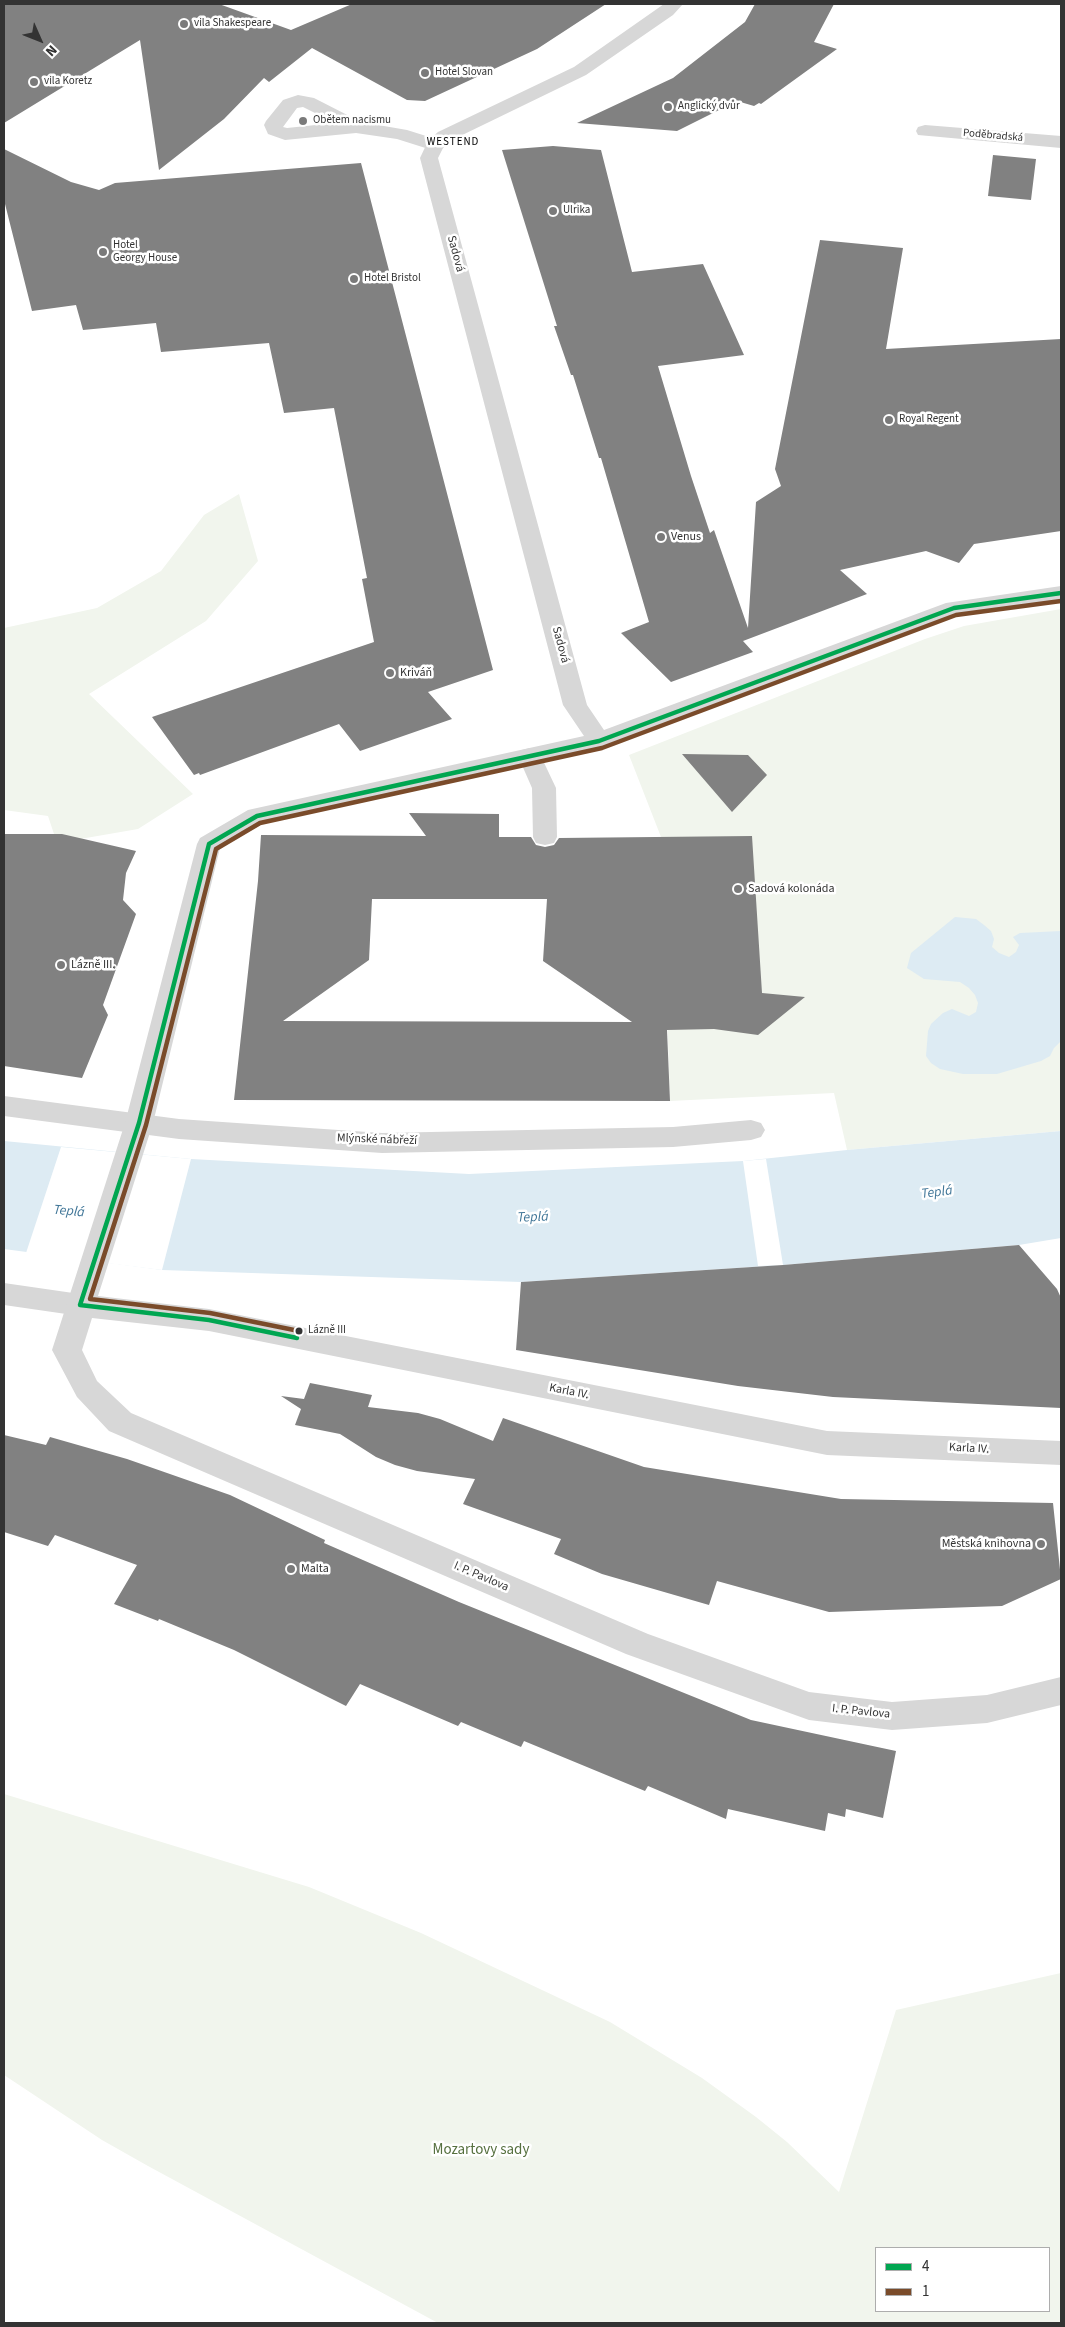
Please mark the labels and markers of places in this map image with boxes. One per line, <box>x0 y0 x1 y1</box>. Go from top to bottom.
place label: vila Shakespeare <box>194 17 271 31</box>
marker: vila Shakespeare <box>178 18 190 30</box>
place label: Hotel Slovan <box>435 66 493 80</box>
marker: Hotel Slovan <box>419 67 431 79</box>
place label: vila Koretz <box>44 75 92 89</box>
marker: vila Koretz <box>28 76 40 88</box>
place label: Anglický dvůr <box>678 100 740 114</box>
marker: Anglický dvůr <box>662 101 674 113</box>
place label: Obětem nacismu <box>313 114 391 128</box>
marker: Obětem nacismu <box>297 115 309 127</box>
place label: Ulrika <box>563 204 590 218</box>
marker: Ulrika <box>547 205 559 217</box>
place label: Hotel Georgy House <box>113 239 177 265</box>
marker: Hotel Georgy House <box>97 246 109 258</box>
place label: Hotel Bristol <box>364 272 421 286</box>
marker: Hotel Bristol <box>348 273 360 285</box>
place label: Royal Regent <box>899 413 959 427</box>
marker: Royal Regent <box>883 414 895 426</box>
place label: Venus <box>671 530 701 544</box>
marker: Venus <box>655 531 667 543</box>
place label: Kriváň <box>400 666 432 680</box>
marker: Kriváň <box>384 667 396 679</box>
place label: Sadová kolonáda <box>748 882 834 896</box>
marker: Sadová kolonáda <box>732 883 744 895</box>
place label: Lázně III. <box>71 958 115 972</box>
marker: Lázně III. <box>55 959 67 971</box>
place label: Lázně III <box>308 1324 346 1338</box>
marker: Lázně III <box>294 1326 304 1336</box>
place label: Městská knihovna <box>942 1537 1031 1551</box>
marker: Městská knihovna <box>1035 1538 1047 1550</box>
place label: Malta <box>301 1562 329 1576</box>
marker: Malta <box>285 1563 297 1575</box>

